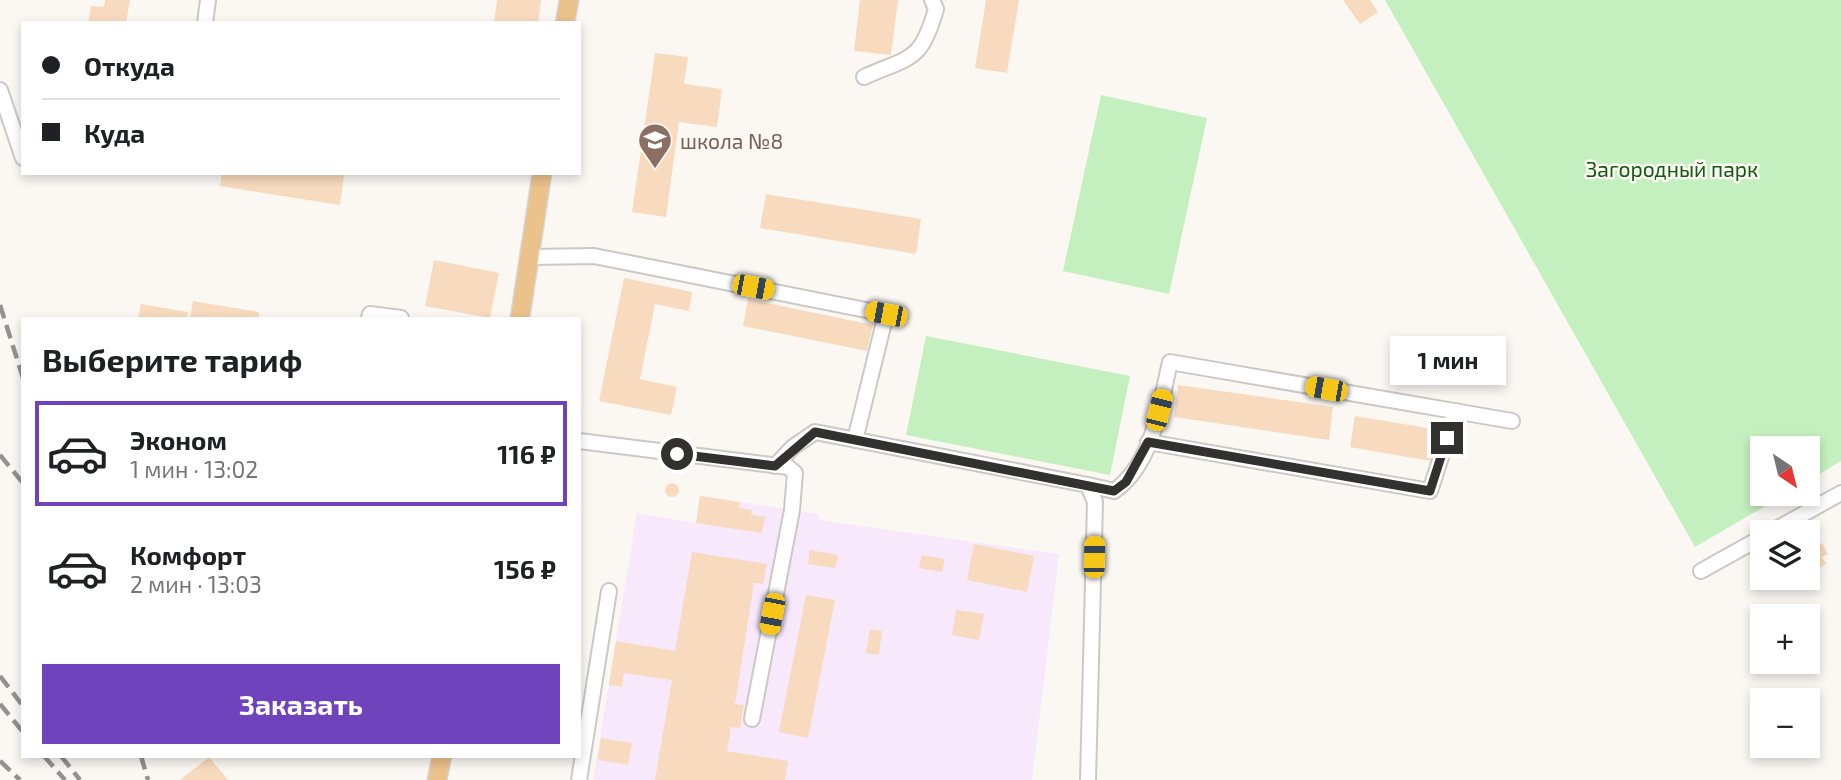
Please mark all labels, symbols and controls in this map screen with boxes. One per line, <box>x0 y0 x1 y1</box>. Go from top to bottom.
text: Откуда <box>84 50 175 81</box>
text: Куда <box>84 117 145 148</box>
school or university icon: школа №8 <box>636 121 674 170</box>
place label: школа №8 <box>680 128 783 153</box>
park label: Загородный парк <box>1586 156 1758 181</box>
car <box>731 273 776 301</box>
car <box>864 300 909 328</box>
callout: 1 мин <box>1389 336 1505 386</box>
text: Выберите тариф <box>42 340 302 378</box>
text: 1 мин <box>1418 346 1478 374</box>
car <box>1304 375 1349 403</box>
car <box>1144 387 1175 433</box>
icon: car <box>46 422 109 485</box>
route end <box>1431 422 1463 454</box>
text: Эконом <box>130 424 227 455</box>
north arrow <box>1750 436 1820 506</box>
map controls <box>1750 436 1820 758</box>
text: 116 ₽ <box>497 438 556 469</box>
route start <box>661 438 693 470</box>
text: 1 мин · 13:02 <box>130 455 258 483</box>
button: layers <box>1750 520 1820 590</box>
car <box>1084 536 1105 578</box>
icon: car <box>46 537 109 600</box>
text: Комфорт <box>130 539 246 570</box>
text: 156 ₽ <box>494 553 556 584</box>
text: 2 мин · 13:03 <box>130 570 262 598</box>
car <box>758 591 787 637</box>
button: + <box>1750 604 1820 674</box>
button: Заказать <box>42 664 560 744</box>
button: − <box>1750 688 1820 758</box>

